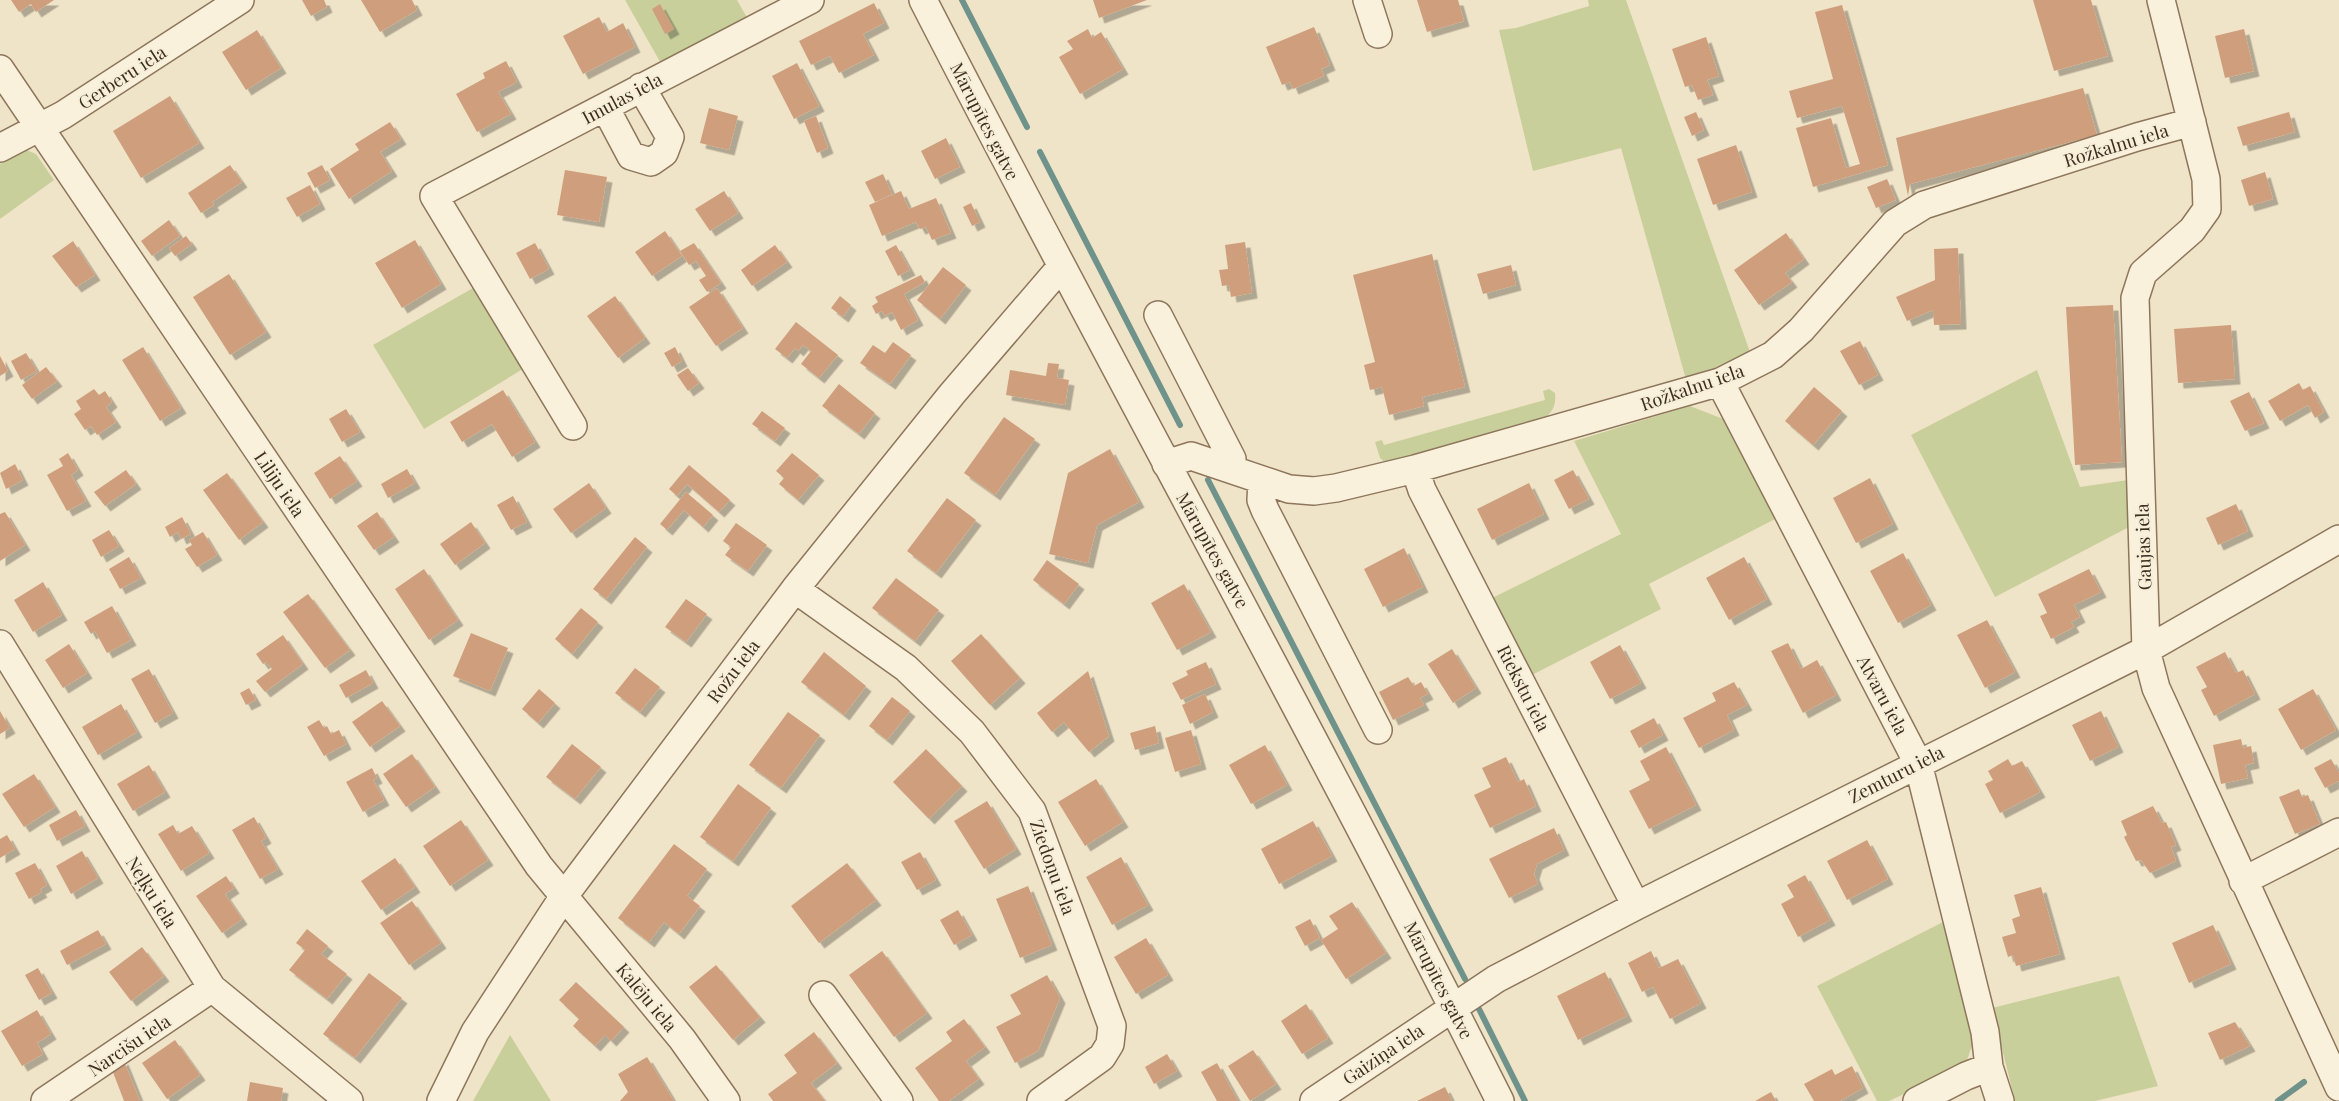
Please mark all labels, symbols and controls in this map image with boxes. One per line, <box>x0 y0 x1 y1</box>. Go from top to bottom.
street label: Gerberu iela <box>73 40 171 114</box>
street label: Mārupītes gatve <box>945 58 1025 184</box>
street label: Imulas iela <box>578 67 666 129</box>
street label: Rožkalnu iela <box>2061 118 2171 172</box>
street label: Rožkalnu iela <box>1637 358 1747 416</box>
street label: Liliju iela <box>249 446 311 522</box>
street label: Mārupītes gatve <box>1171 488 1255 612</box>
street label: Gaujas iela <box>2129 503 2157 591</box>
street label: Rožu iela <box>701 634 765 708</box>
street label: Riekstu iela <box>1492 641 1556 735</box>
street label: Atvaru iela <box>1852 650 1914 739</box>
street label: Zemturu iela <box>1844 740 1948 808</box>
street label: Ziedoņu iela <box>1025 816 1081 918</box>
street label: Neļķu iela <box>121 852 183 932</box>
street label: Mārupītes gatve <box>1399 917 1479 1043</box>
street label: Kalēju iela <box>611 957 683 1037</box>
street label: Narcišu iela <box>83 1009 175 1081</box>
street label: Gaiziņa iela <box>1338 1018 1428 1090</box>

